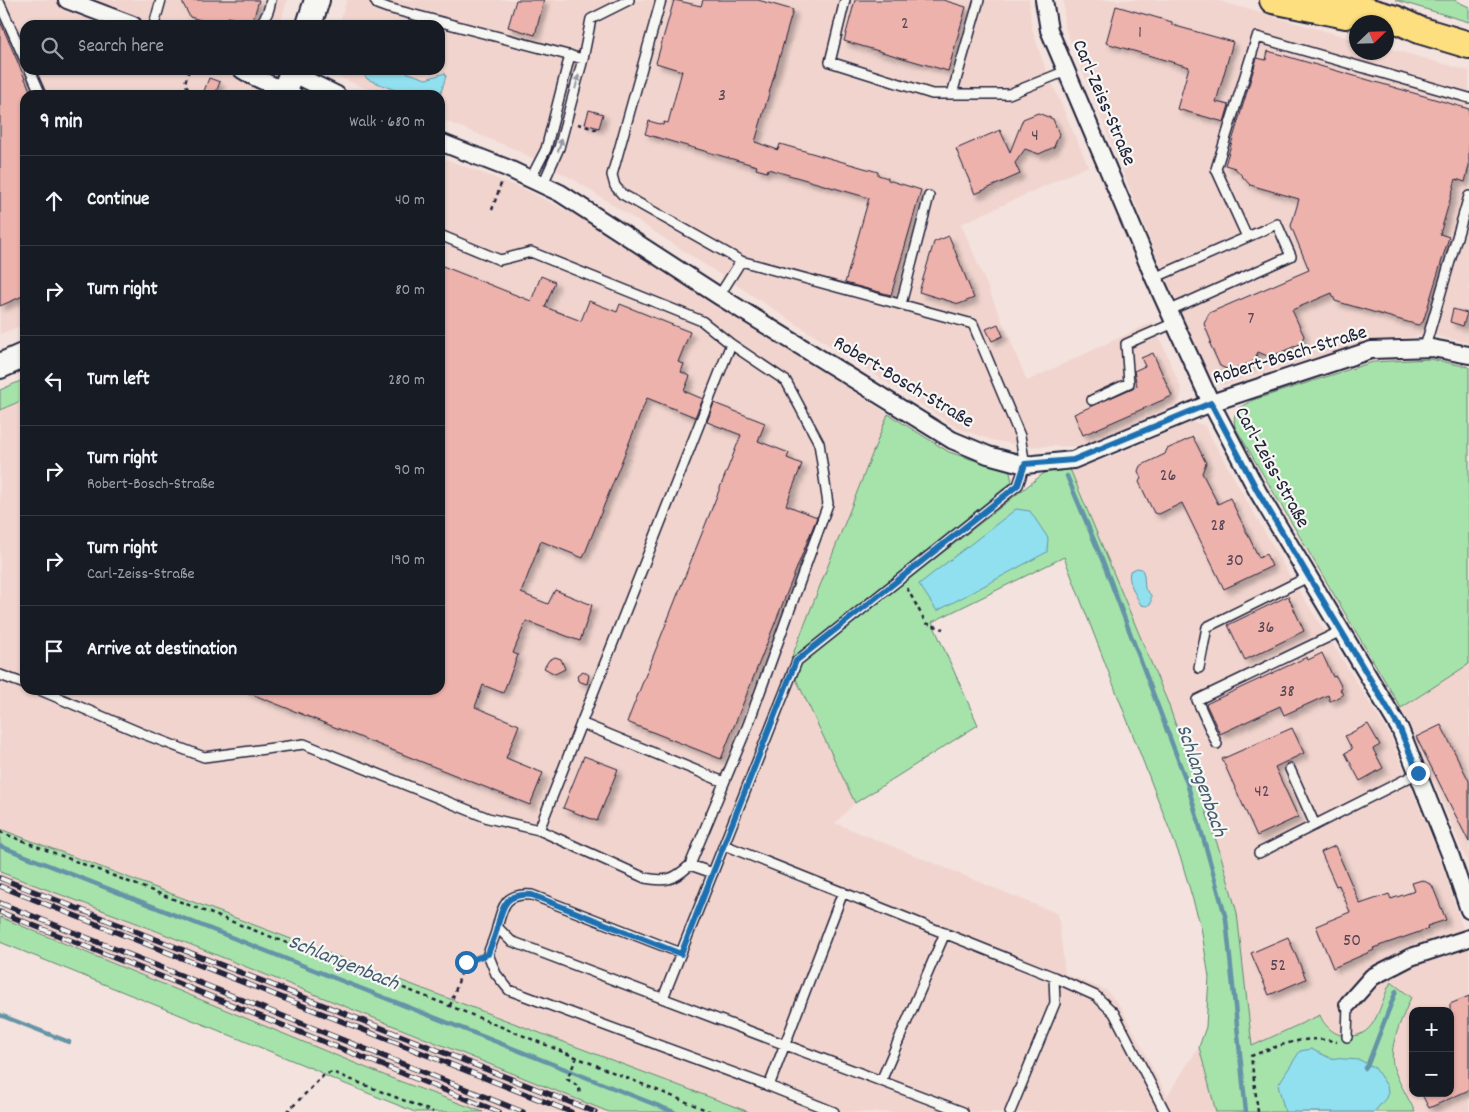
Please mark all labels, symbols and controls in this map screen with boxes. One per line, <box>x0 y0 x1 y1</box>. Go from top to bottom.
house number: 2 <box>901 12 909 37</box>
north arrow <box>1349 15 1394 60</box>
search box <box>20 20 445 75</box>
house number: 1 <box>1138 21 1142 46</box>
icon: search <box>38 34 66 62</box>
text: Search here <box>78 34 164 61</box>
street label: Carl-Zeiss-Straße <box>1064 36 1142 171</box>
one-way arrow <box>573 74 581 89</box>
house number: 3 <box>718 84 726 109</box>
text: 9 min <box>40 108 82 138</box>
text: Walk · 680 m <box>349 111 425 134</box>
house number: 4 <box>1031 124 1039 149</box>
one-way arrow <box>556 137 564 152</box>
icon: ahead <box>40 187 68 215</box>
text: Continue <box>87 187 149 214</box>
text: 40 m <box>395 189 425 212</box>
icon: right <box>40 277 68 305</box>
text: Turn right <box>87 277 158 304</box>
text: 80 m <box>395 279 425 302</box>
house number: 7 <box>1248 307 1255 332</box>
street label: Robert-Bosch-Straße <box>1209 319 1371 393</box>
street label: Robert-Bosch-Straße <box>827 330 979 436</box>
icon: left <box>40 367 68 395</box>
text: Turn left <box>87 367 150 394</box>
text: 280 m <box>388 369 425 392</box>
street label: Carl-Zeiss-Straße <box>1226 402 1316 534</box>
text: Turn right <box>87 446 158 473</box>
icon: right <box>40 457 68 485</box>
text: 90 m <box>394 459 425 482</box>
house number: 26 <box>1160 464 1176 489</box>
text: Robert-Bosch-Straße <box>87 473 215 496</box>
house number: 28 <box>1210 514 1226 539</box>
text: Turn right <box>87 536 158 563</box>
icon: right <box>40 547 68 575</box>
text: 190 m <box>391 549 425 572</box>
house number: 30 <box>1226 549 1244 574</box>
text: Carl-Zeiss-Straße <box>87 563 195 586</box>
house number: 36 <box>1258 616 1274 641</box>
icon: arrive <box>40 637 68 665</box>
text: Arrive at destination <box>87 637 237 664</box>
house number: 38 <box>1279 680 1295 705</box>
water label: Schlangenbach <box>1167 721 1234 843</box>
route end <box>1407 762 1430 785</box>
house number: 42 <box>1254 780 1270 805</box>
water label: Schlangenbach <box>283 928 404 1000</box>
house number: 50 <box>1343 929 1361 954</box>
route start <box>455 951 478 974</box>
house number: 52 <box>1270 954 1286 979</box>
map controls <box>1409 1007 1454 1097</box>
button: + <box>1409 1007 1454 1052</box>
button: − <box>1409 1052 1454 1097</box>

